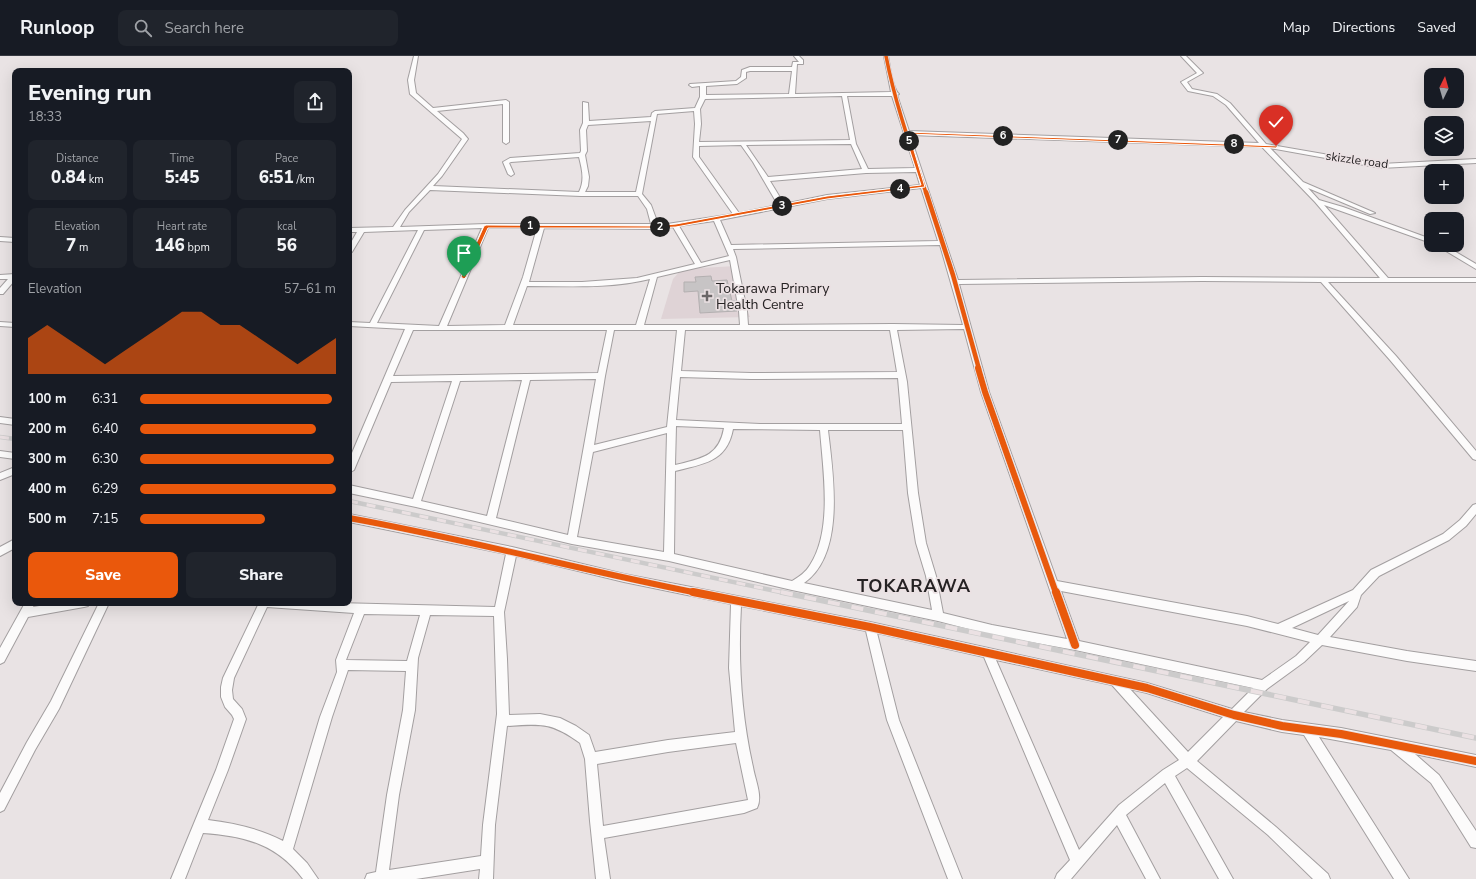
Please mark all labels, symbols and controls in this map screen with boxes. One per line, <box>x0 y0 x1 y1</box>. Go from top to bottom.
search box <box>118 10 398 46</box>
text: Runloop <box>20 15 94 41</box>
icon: search <box>132 17 154 39</box>
text: Search here <box>164 18 244 38</box>
text: Map <box>1283 18 1310 37</box>
text: Directions <box>1332 18 1395 37</box>
text: Saved <box>1417 18 1456 37</box>
north arrow <box>1424 68 1464 108</box>
map controls <box>1424 68 1464 252</box>
text: Evening run <box>28 78 152 108</box>
button: share <box>294 81 336 123</box>
pin <box>1259 105 1293 146</box>
text: 18:33 <box>28 108 62 126</box>
icon: check <box>1265 111 1287 133</box>
button: layers <box>1424 116 1464 156</box>
pin: 6 <box>993 126 1013 146</box>
text: 6 <box>1000 128 1006 143</box>
pin: 7 <box>1108 130 1128 150</box>
pin: 5 <box>899 131 919 151</box>
text: 7 <box>1115 132 1121 147</box>
text: 5 <box>906 133 912 148</box>
pin: 8 <box>1224 134 1244 154</box>
text: 8 <box>1231 136 1237 151</box>
street label: skizzle road <box>1325 148 1389 172</box>
text: Distance <box>56 151 99 166</box>
text: Time <box>170 151 194 166</box>
text: Pace <box>275 151 298 166</box>
button: + <box>1424 164 1464 204</box>
text: 0.84 <box>51 166 86 189</box>
text: 5:45 <box>164 166 200 189</box>
text: 6:51 <box>259 166 294 189</box>
text: km <box>86 172 104 187</box>
text: /km <box>294 172 315 187</box>
pin: 4 <box>890 179 910 199</box>
text: 4 <box>897 181 903 196</box>
pin: 3 <box>772 196 792 216</box>
text: 3 <box>779 198 785 213</box>
button: − <box>1424 212 1464 252</box>
pin: 1 <box>520 216 540 236</box>
pin: 2 <box>650 217 670 237</box>
text: 1 <box>527 218 533 233</box>
text: Elevation <box>55 219 100 234</box>
text: Heart rate <box>157 219 207 234</box>
text: kcal <box>277 219 296 234</box>
text: 2 <box>657 219 663 234</box>
text: 7 <box>66 234 76 257</box>
text: 146 <box>154 234 185 257</box>
text: 56 <box>276 234 297 257</box>
pin <box>447 236 481 277</box>
text: m <box>76 240 89 255</box>
text: bpm <box>185 240 210 255</box>
icon: arrive <box>453 242 475 264</box>
place label: Tokarawa Primary Health Centre <box>716 279 830 314</box>
text: Elevation <box>28 280 82 298</box>
text: 57–61 m <box>284 280 336 298</box>
marker: Tokarawa Primary Health Centre <box>701 290 713 302</box>
text: 100 m <box>28 390 66 408</box>
text: 6:31 <box>92 390 118 408</box>
text: 200 m <box>28 420 66 438</box>
text: 6:40 <box>92 420 118 438</box>
text: 300 m <box>28 450 66 468</box>
text: 6:30 <box>92 450 118 468</box>
text: 400 m <box>28 480 66 498</box>
text: 6:29 <box>92 480 118 498</box>
text: 500 m <box>28 510 66 528</box>
text: 7:15 <box>92 510 118 528</box>
button: Save <box>28 552 178 598</box>
button: Share <box>186 552 336 598</box>
district label: TOKARAWA <box>857 574 971 598</box>

